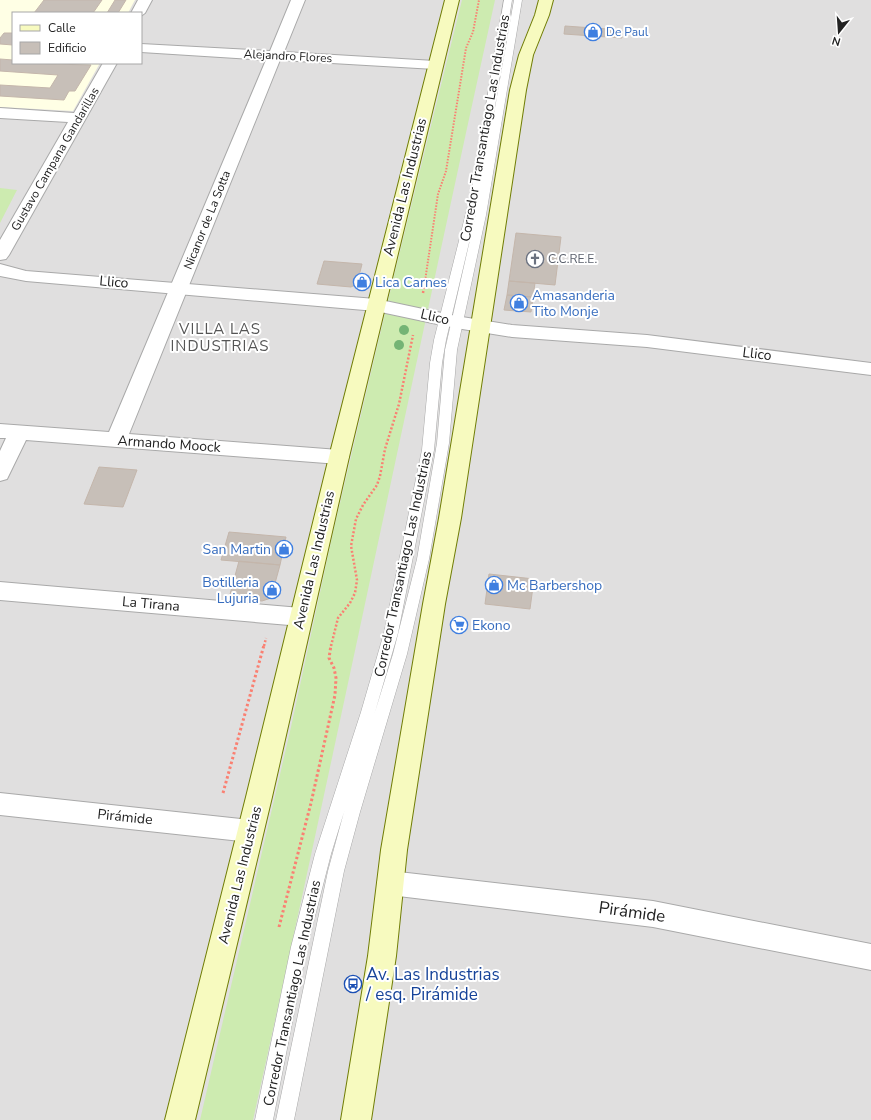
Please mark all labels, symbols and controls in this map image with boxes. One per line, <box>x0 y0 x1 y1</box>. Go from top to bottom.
legend <box>12 12 142 64</box>
north arrow <box>819 12 859 52</box>
street label: Corredor Transantiago Las Industrias <box>456 13 514 243</box>
text: Calle <box>48 20 76 36</box>
shop icon: De Paul <box>583 22 603 42</box>
place label: De Paul <box>606 24 649 40</box>
text: N <box>830 33 842 49</box>
text: Edificio <box>48 40 87 56</box>
street label: Alejandro Flores <box>243 46 333 66</box>
street label: Gustavo Campana Gandarillas <box>7 84 103 234</box>
street label: Avenida Las Industrias <box>379 116 431 258</box>
street label: Nicanor de La Sotta <box>180 168 234 272</box>
church icon: C.C.RE.E. <box>525 249 545 269</box>
place label: C.C.RE.E. <box>548 251 597 267</box>
street label: Llico <box>99 271 130 293</box>
shop icon: Lica Carnes <box>352 272 372 292</box>
place label: Lica Carnes <box>375 273 447 292</box>
place label: Amasanderia Tito Monje <box>532 286 615 321</box>
shop icon: Amasanderia Tito Monje <box>509 293 529 313</box>
street label: Llico <box>419 304 452 330</box>
district label: VILLA LAS INDUSTRIAS <box>171 319 269 356</box>
street label: Llico <box>741 343 773 365</box>
street label: Armando Moock <box>117 431 222 457</box>
street label: Corredor Transantiago Las Industrias <box>370 449 436 679</box>
street label: Avenida Las Industrias <box>289 489 339 631</box>
shop icon: San Martin <box>274 539 294 559</box>
place label: San Martin <box>203 540 271 559</box>
place label: Botilleria Lujuria <box>202 573 259 608</box>
shop icon: Mc Barbershop <box>484 575 504 595</box>
place label: Mc Barbershop <box>507 576 602 595</box>
shop icon: Botilleria Lujuria <box>262 580 282 600</box>
street label: La Tirana <box>121 592 181 616</box>
supermarket icon: Ekono <box>449 615 469 635</box>
place label: Ekono <box>472 616 511 635</box>
street label: Avenida Las Industrias <box>214 804 266 946</box>
street label: Pirámide <box>96 805 154 829</box>
street label: Corredor Transantiago Las Industrias <box>259 878 325 1108</box>
street label: Pirámide <box>597 896 667 928</box>
place label: Av. Las Industrias / esq. Pirámide <box>365 963 500 1006</box>
bus stop icon: Av. Las Industrias / esq. Pirámide <box>343 974 363 994</box>

